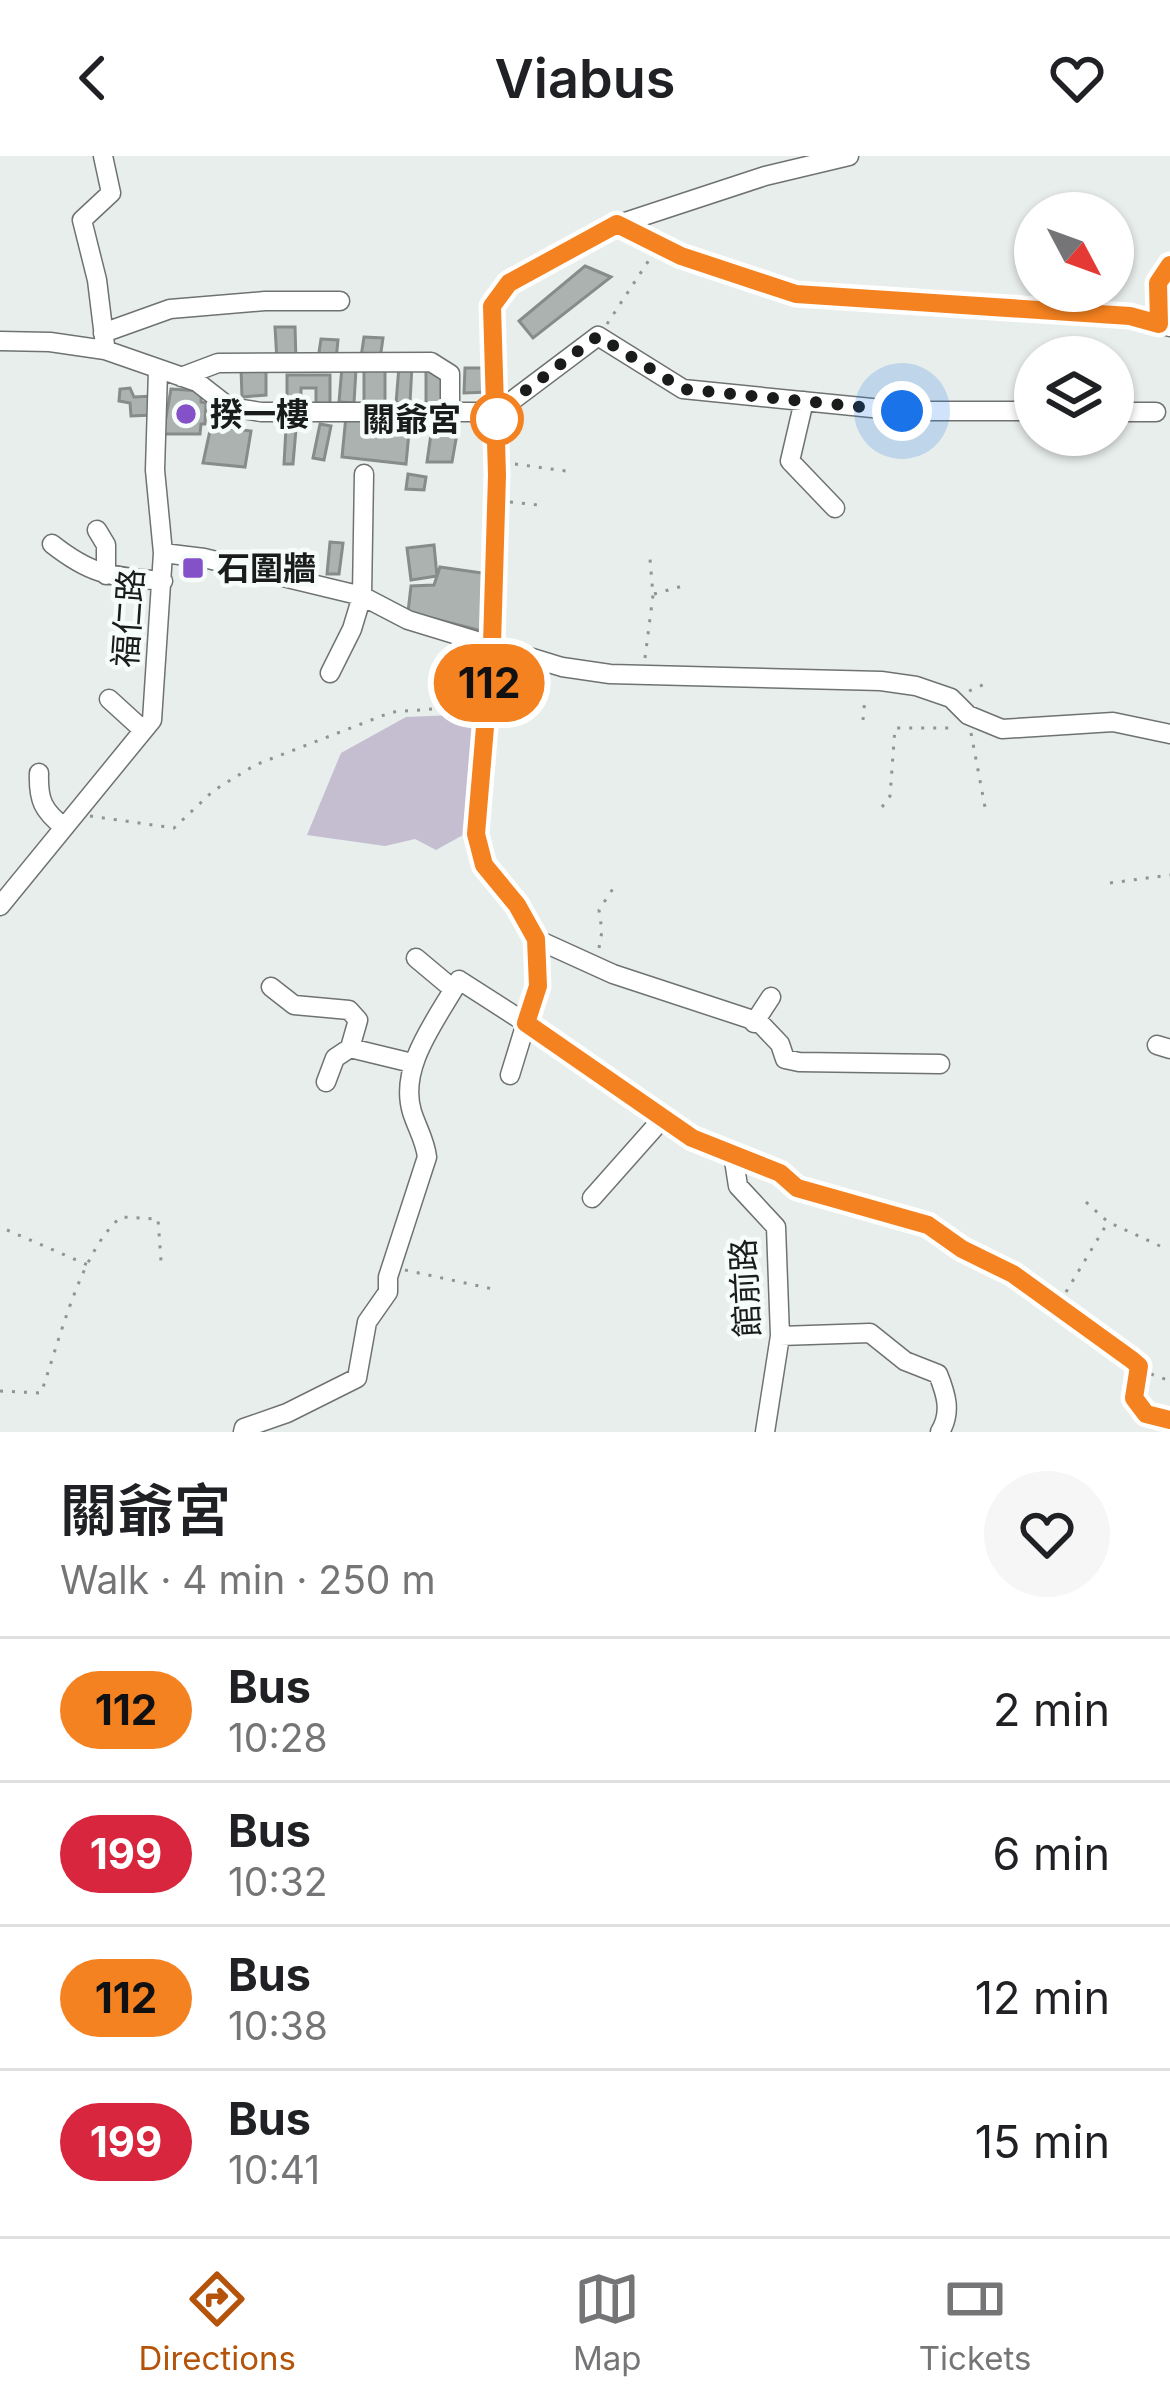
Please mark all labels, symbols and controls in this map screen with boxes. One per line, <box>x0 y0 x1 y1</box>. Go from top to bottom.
icon: back <box>60 45 126 111</box>
icon: heart <box>1044 45 1110 111</box>
text: Viabus <box>495 46 675 111</box>
north arrow <box>1014 192 1134 312</box>
map controls <box>1014 192 1134 456</box>
button: layers <box>1014 336 1134 456</box>
your location <box>872 381 932 441</box>
place label: 揆一樓 <box>210 394 309 434</box>
marker: 關爺宮 <box>472 394 522 444</box>
place label: 關爺宮 <box>362 399 461 439</box>
marker: 揆一樓 <box>173 401 199 427</box>
place label: 石圍牆 <box>217 548 316 588</box>
marker: 石圍牆 <box>180 555 206 581</box>
street label: 福仁路 <box>105 567 151 669</box>
line badge: 112 <box>420 644 558 722</box>
text: 112 <box>458 657 520 708</box>
street label: 館前路 <box>722 1238 768 1338</box>
button: heart <box>984 1471 1110 1597</box>
text: 關爺宮 <box>60 1476 231 1545</box>
text: Walk · 4 min · 250 m <box>60 1556 436 1603</box>
text: Bus <box>228 1659 311 1714</box>
text: 2 min <box>993 1682 1110 1737</box>
text: 112 <box>95 1684 157 1735</box>
text: 10:28 <box>228 1714 328 1761</box>
text: Bus <box>228 1803 311 1858</box>
text: 6 min <box>993 1826 1110 1881</box>
text: 199 <box>90 1828 162 1879</box>
text: 10:32 <box>228 1858 328 1905</box>
text: Bus <box>228 1947 311 2002</box>
text: 12 min <box>975 1970 1110 2025</box>
text: 112 <box>95 1972 157 2023</box>
text: 10:38 <box>228 2002 328 2049</box>
text: Bus <box>228 2091 311 2146</box>
text: 15 min <box>975 2114 1110 2169</box>
text: 199 <box>90 2116 162 2167</box>
text: 10:41 <box>228 2146 320 2193</box>
tab: Directions <box>139 2266 296 2378</box>
tab: Map <box>573 2266 642 2378</box>
tab: Tickets <box>919 2266 1031 2378</box>

